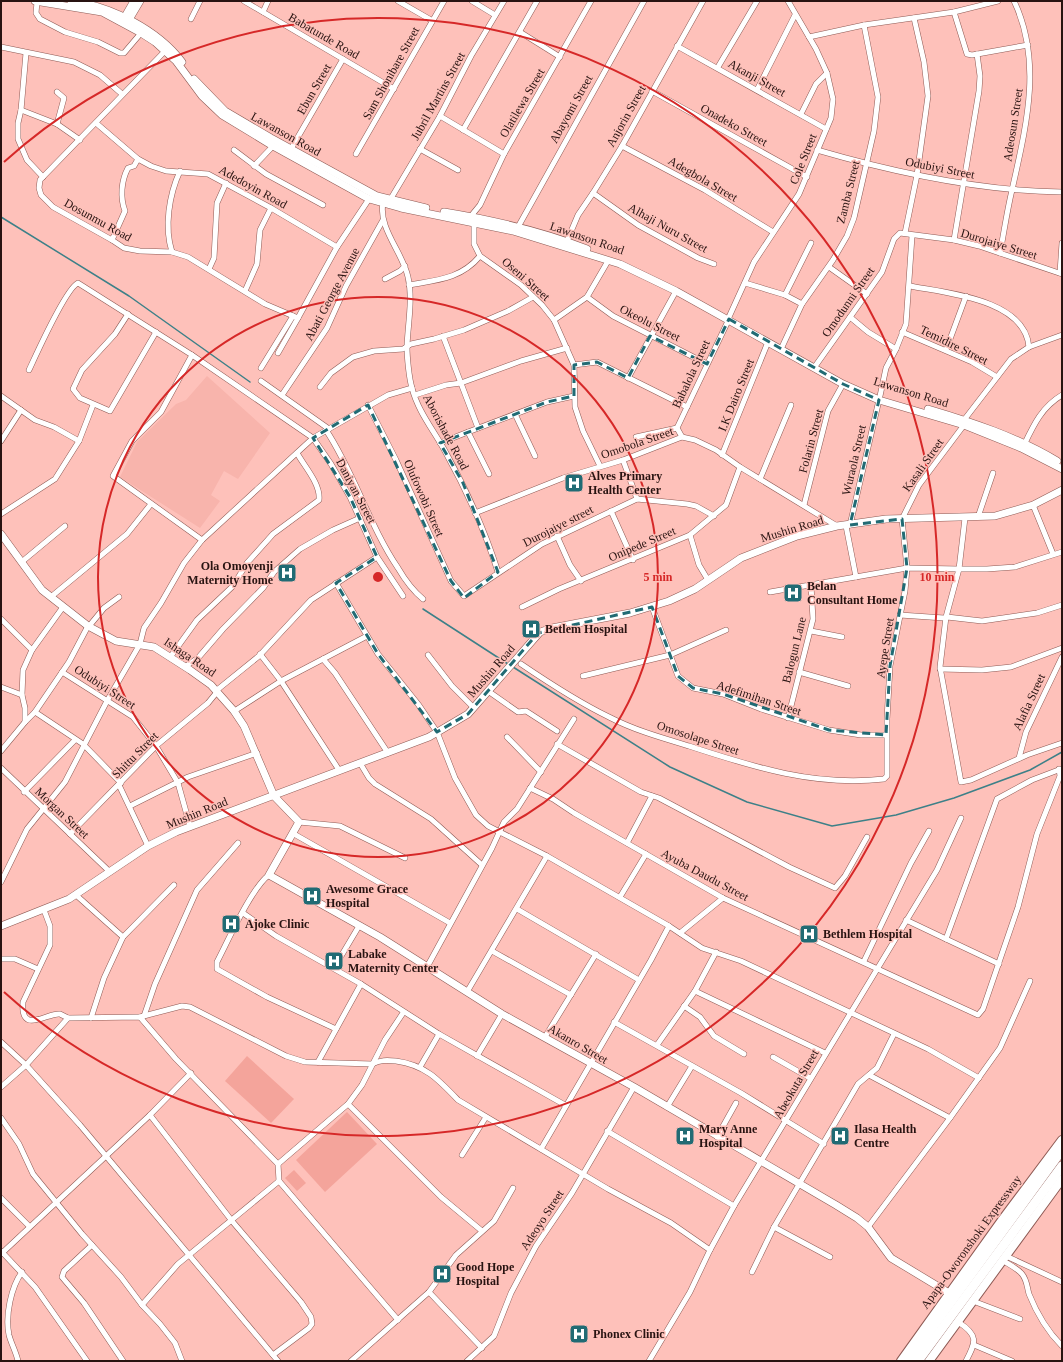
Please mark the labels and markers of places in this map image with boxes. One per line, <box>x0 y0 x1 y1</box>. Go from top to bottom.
place label: Alves Primary Health Center <box>588 469 662 497</box>
hospital icon: Alves Primary Health Center <box>563 472 585 494</box>
place label: Ola Omoyenji Maternity Home <box>187 559 274 587</box>
hospital icon: Ola Omoyenji Maternity Home <box>276 562 298 584</box>
centre of rings <box>371 570 385 584</box>
place label: Belan Consultant Home <box>807 579 898 607</box>
hospital icon: Belan Consultant Home <box>782 582 804 604</box>
hospital icon: Betlem Hospital <box>520 618 542 640</box>
place label: Betlem Hospital <box>545 622 628 636</box>
place label: Awesome Grace Hospital <box>326 882 409 910</box>
hospital icon: Awesome Grace Hospital <box>301 885 323 907</box>
hospital icon: Ajoke Clinic <box>220 913 242 935</box>
place label: Ajoke Clinic <box>245 917 310 931</box>
hospital icon: Bethlem Hospital <box>798 923 820 945</box>
place label: Bethlem Hospital <box>823 927 913 941</box>
place label: Labake Maternity Center <box>348 947 439 975</box>
hospital icon: Labake Maternity Center <box>323 950 345 972</box>
place label: Mary Anne Hospital <box>699 1122 758 1150</box>
place label: Ilasa Health Centre <box>854 1122 917 1150</box>
hospital icon: Mary Anne Hospital <box>674 1125 696 1147</box>
hospital icon: Ilasa Health Centre <box>829 1125 851 1147</box>
place label: Good Hope Hospital <box>456 1260 515 1288</box>
hospital icon: Good Hope Hospital <box>431 1263 453 1285</box>
hospital icon: Phonex Clinic <box>568 1323 590 1345</box>
place label: Phonex Clinic <box>593 1327 665 1341</box>

